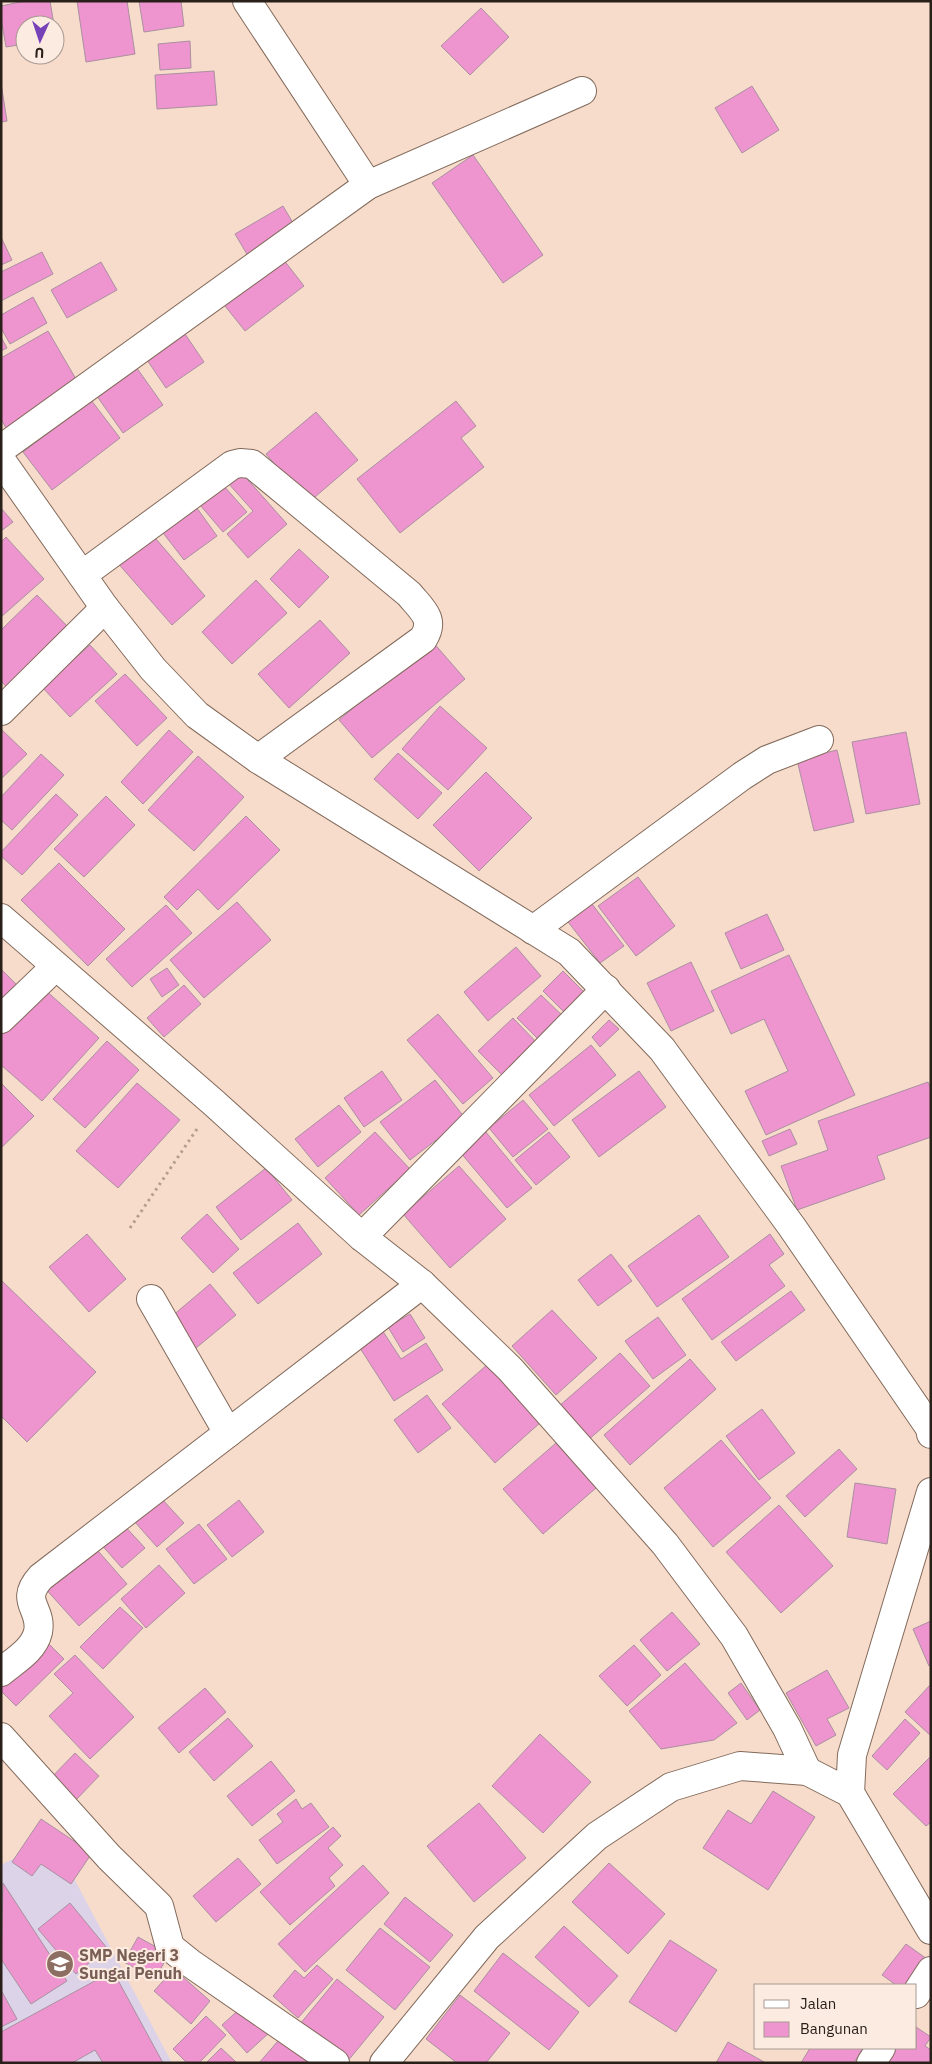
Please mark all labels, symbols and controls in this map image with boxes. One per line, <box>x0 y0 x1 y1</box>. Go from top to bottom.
north arrow <box>15 15 65 65</box>
text: U <box>34 44 45 62</box>
place label: SMP Negeri 3 Sungai Penuh <box>79 1945 182 1983</box>
school or university icon: SMP Negeri 3 Sungai Penuh <box>45 1949 75 1979</box>
legend <box>754 1984 917 2049</box>
text: Jalan <box>800 1994 836 2013</box>
text: Bangunan <box>800 2019 868 2038</box>

